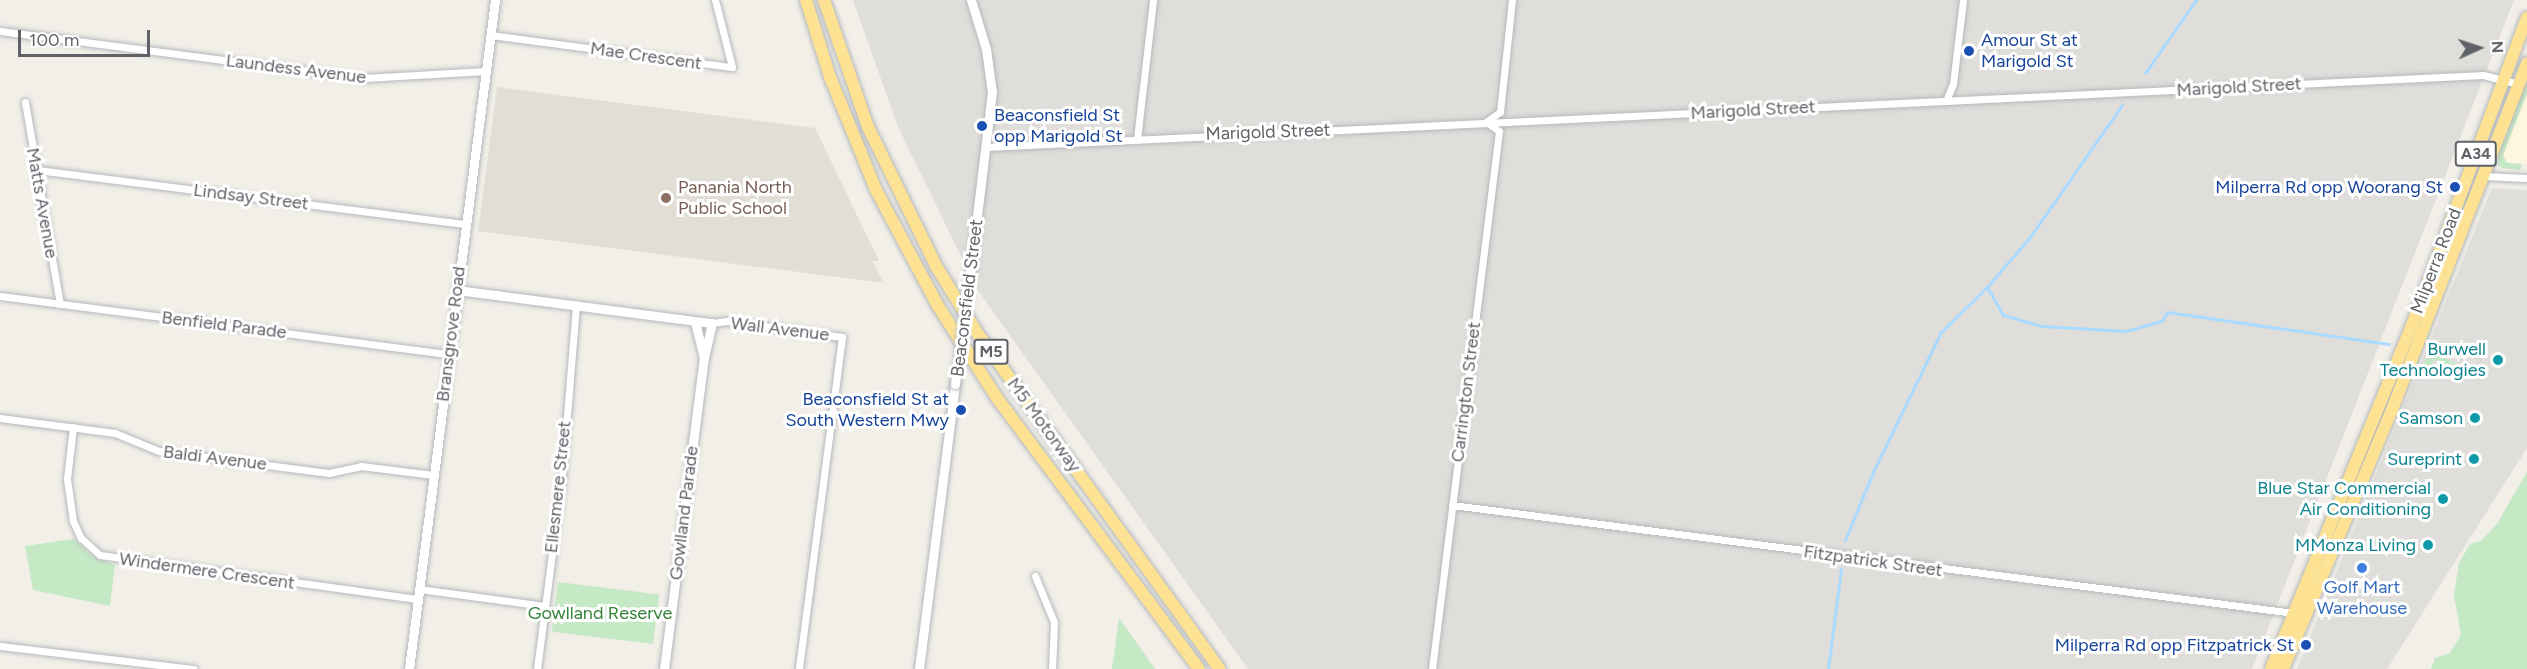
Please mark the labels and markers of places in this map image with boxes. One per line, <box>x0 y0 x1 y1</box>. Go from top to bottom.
place label: Amour St at Marigold St <box>1981 30 2078 72</box>
marker: Amour St at Marigold St <box>1962 44 1976 58</box>
place label: Beaconsfield St opp Marigold St <box>994 105 1123 148</box>
marker: Beaconsfield St opp Marigold St <box>975 119 989 133</box>
place label: Milperra Rd opp Woorang St <box>2215 176 2443 198</box>
place label: Panania North Public School <box>678 177 792 219</box>
marker: Milperra Rd opp Woorang St <box>2448 180 2462 194</box>
marker: Panania North Public School <box>659 191 673 205</box>
place label: Burwell Technologies <box>2380 339 2486 382</box>
marker: Burwell Technologies <box>2491 353 2505 367</box>
place label: Beaconsfield St at South Western Mwy <box>785 389 949 432</box>
marker: Beaconsfield St at South Western Mwy <box>954 403 968 417</box>
place label: Samson <box>2399 407 2463 429</box>
marker: Samson <box>2468 411 2482 425</box>
place label: Sureprint <box>2387 448 2462 470</box>
marker: Sureprint <box>2467 452 2481 466</box>
place label: Blue Star Commercial Air Conditioning <box>2257 478 2431 520</box>
marker: Blue Star Commercial Air Conditioning <box>2436 492 2450 506</box>
place label: MMonza Living <box>2295 534 2416 556</box>
marker: MMonza Living <box>2421 538 2435 552</box>
marker: Golf Mart Warehouse <box>2355 561 2369 575</box>
place label: Golf Mart Warehouse <box>2317 577 2407 620</box>
place label: Milperra Rd opp Fitzpatrick St <box>2055 634 2294 656</box>
marker: Milperra Rd opp Fitzpatrick St <box>2299 638 2313 652</box>

